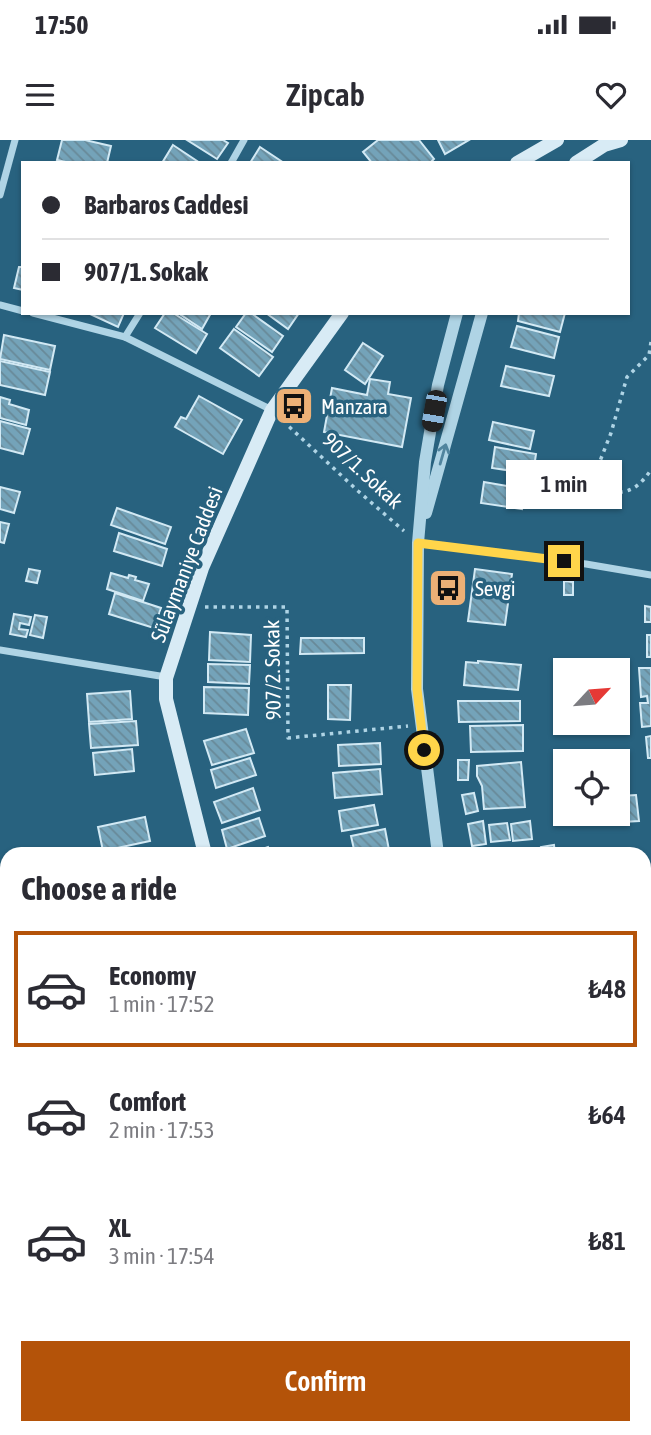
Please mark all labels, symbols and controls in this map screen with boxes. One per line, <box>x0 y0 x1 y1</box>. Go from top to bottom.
text: 17:50 <box>35 10 89 40</box>
icon: menu <box>21 76 59 114</box>
text: Zipcab <box>286 76 365 113</box>
icon: heart <box>592 76 630 114</box>
text: Barbaros Caddesi <box>84 190 249 220</box>
text: 907/1. Sokak <box>84 257 208 287</box>
bus stop icon: Manzara <box>273 385 315 427</box>
car <box>421 388 448 434</box>
place label: Manzara <box>321 394 388 418</box>
street label: 907/1. Sokak <box>318 427 408 513</box>
one-way arrow <box>437 443 450 465</box>
callout: 1 min <box>506 460 622 508</box>
text: 1 min <box>541 471 587 497</box>
street label: Sülaymaniye Caddesi <box>145 483 227 645</box>
route end <box>548 545 580 577</box>
bus stop icon: Sevgi <box>427 567 469 609</box>
place label: Sevgi <box>475 576 516 600</box>
street label: 907/2. Sokak <box>259 620 285 720</box>
north arrow <box>553 658 630 735</box>
map controls <box>553 658 630 826</box>
route start <box>408 734 440 766</box>
button: locate <box>553 749 630 826</box>
text: Choose a ride <box>21 870 177 907</box>
icon: car <box>25 958 88 1021</box>
text: Economy <box>109 961 196 991</box>
text: ₺48 <box>589 974 626 1004</box>
text: 1 min · 17:52 <box>109 991 215 1017</box>
icon: car <box>25 1084 88 1147</box>
text: Comfort <box>109 1087 186 1117</box>
text: ₺64 <box>589 1100 626 1130</box>
text: 2 min · 17:53 <box>109 1117 215 1143</box>
icon: car <box>25 1210 88 1273</box>
text: XL <box>109 1213 131 1243</box>
text: ₺81 <box>589 1226 626 1256</box>
text: 3 min · 17:54 <box>109 1243 215 1269</box>
button: Confirm <box>21 1341 630 1421</box>

